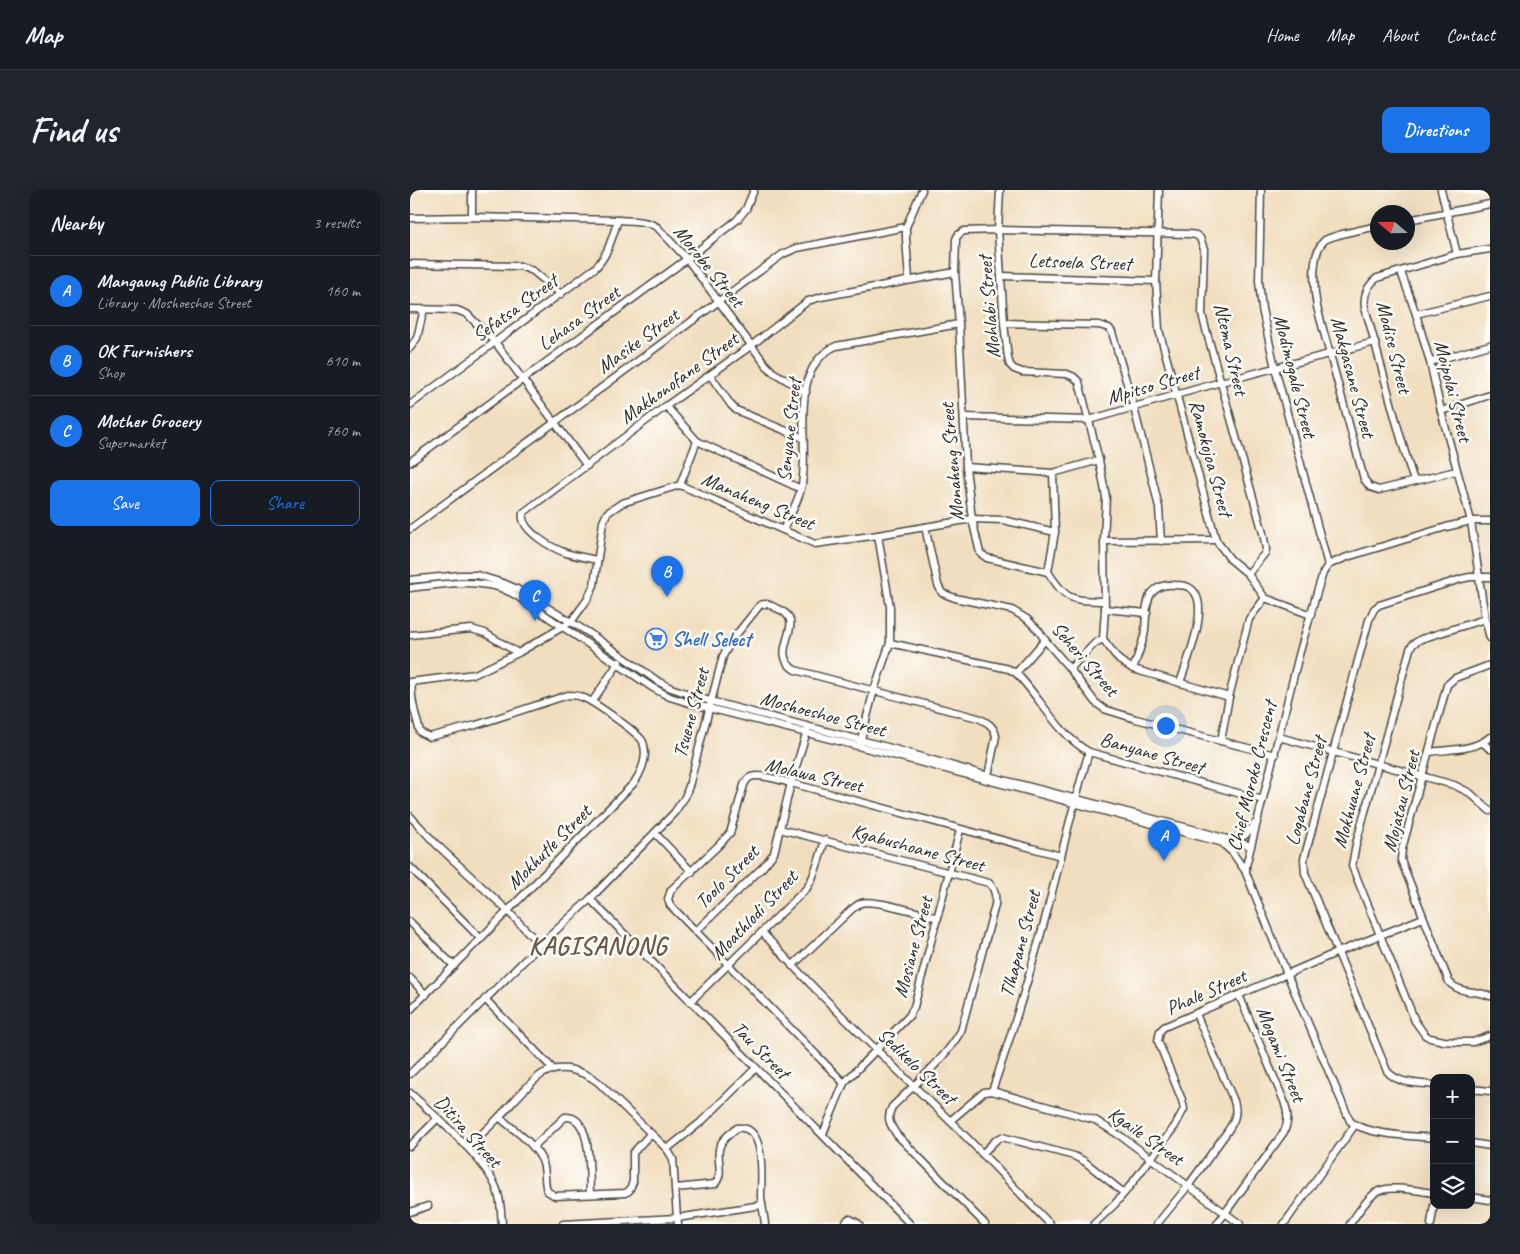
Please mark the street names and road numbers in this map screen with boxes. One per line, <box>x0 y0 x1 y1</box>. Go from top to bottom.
street label: Morobe Street <box>668 220 751 314</box>
street label: Letsoela Street <box>1028 248 1135 276</box>
street label: Mohlabi Street <box>972 251 1006 359</box>
street label: Sefatsa Street <box>467 267 565 347</box>
street label: Lehasa Street <box>533 278 627 356</box>
street label: Modise Street <box>1370 298 1418 398</box>
street label: Masike Street <box>592 301 686 379</box>
street label: Ntema Street <box>1208 301 1254 400</box>
street label: Modimogale Street <box>1268 312 1323 442</box>
street label: Makgasane Street <box>1325 314 1382 442</box>
street label: Makhonofane Street <box>615 325 745 429</box>
street label: Moipolai Street <box>1428 338 1478 447</box>
street label: Mpitso Street <box>1104 359 1205 410</box>
street label: Senyane Street <box>771 374 807 483</box>
street label: Ramokojoa Street <box>1183 397 1239 522</box>
street label: Monaheng Street <box>934 400 970 522</box>
street label: Manaheng Street <box>698 466 820 537</box>
street label: Seheri Street <box>1046 617 1126 703</box>
street label: Tsuene Street <box>667 663 716 761</box>
street label: Moshoeshoe Street <box>758 685 891 743</box>
street label: Chief Moroko Crescent <box>1221 695 1284 854</box>
street label: Banyane Street <box>1097 726 1210 781</box>
street label: Mokhuane Street <box>1327 728 1382 851</box>
street label: Logabane Street <box>1279 731 1333 848</box>
street label: Mojatau Street <box>1376 745 1426 854</box>
street label: Molawa Street <box>763 752 868 799</box>
street label: Mokhutle Street <box>501 798 598 895</box>
street label: Kgabushoane Street <box>849 818 989 878</box>
street label: Toolo Street <box>690 838 766 914</box>
street label: Moathlodi Street <box>705 863 805 965</box>
street label: Tlhapane Street <box>994 885 1047 1000</box>
street label: Mosiane Street <box>888 891 939 1000</box>
street label: Phale Street <box>1162 962 1252 1021</box>
street label: Mogami Street <box>1251 1003 1312 1108</box>
street label: Tau Street <box>727 1016 798 1087</box>
street label: Sedikelo Street <box>872 1022 964 1112</box>
street label: Ditira Street <box>429 1089 509 1174</box>
street label: Kgaile Street <box>1103 1101 1191 1172</box>

